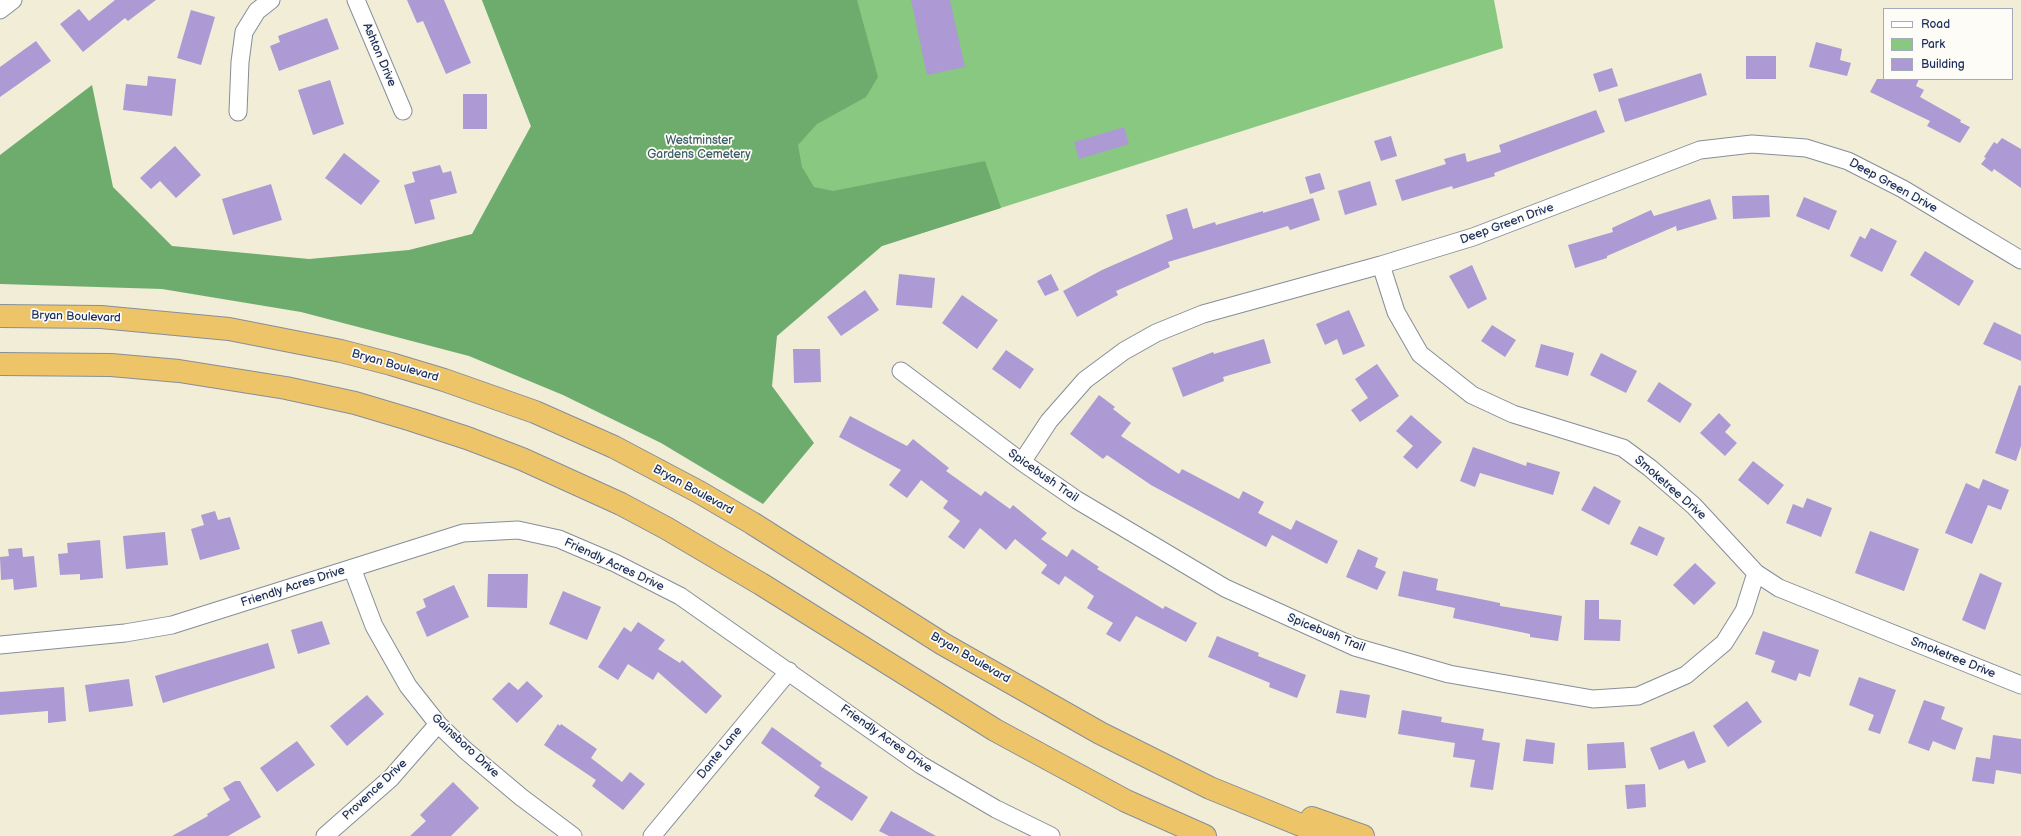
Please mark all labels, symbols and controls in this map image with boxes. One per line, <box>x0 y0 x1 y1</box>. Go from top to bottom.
legend <box>1883 8 2013 80</box>
text: Road <box>1921 17 1950 32</box>
street label: Ashton Drive <box>359 21 399 89</box>
text: Park <box>1921 37 1945 52</box>
text: Building <box>1921 57 1965 72</box>
park label: Westminster Gardens Cemetery <box>647 134 751 162</box>
street label: Deep Green Drive <box>1846 156 1940 216</box>
street label: Deep Green Drive <box>1458 200 1556 248</box>
street label: Bryan Boulevard <box>31 308 121 326</box>
street label: Bryan Boulevard <box>350 347 440 385</box>
street label: Spicebush Trail <box>1005 446 1081 506</box>
street label: Smoketree Drive <box>1631 453 1709 523</box>
street label: Bryan Boulevard <box>650 462 736 518</box>
street label: Friendly Acres Drive <box>562 536 666 594</box>
street label: Friendly Acres Drive <box>239 563 347 611</box>
street label: Spicebush Trail <box>1285 611 1367 655</box>
street label: Bryan Boulevard <box>928 629 1012 687</box>
street label: Smoketree Drive <box>1908 634 1998 682</box>
street label: Friendly Acres Drive <box>837 702 935 776</box>
street label: Gainsboro Drive <box>428 711 502 781</box>
street label: Dante Lane <box>695 724 745 782</box>
street label: Provence Drive <box>340 756 410 824</box>

